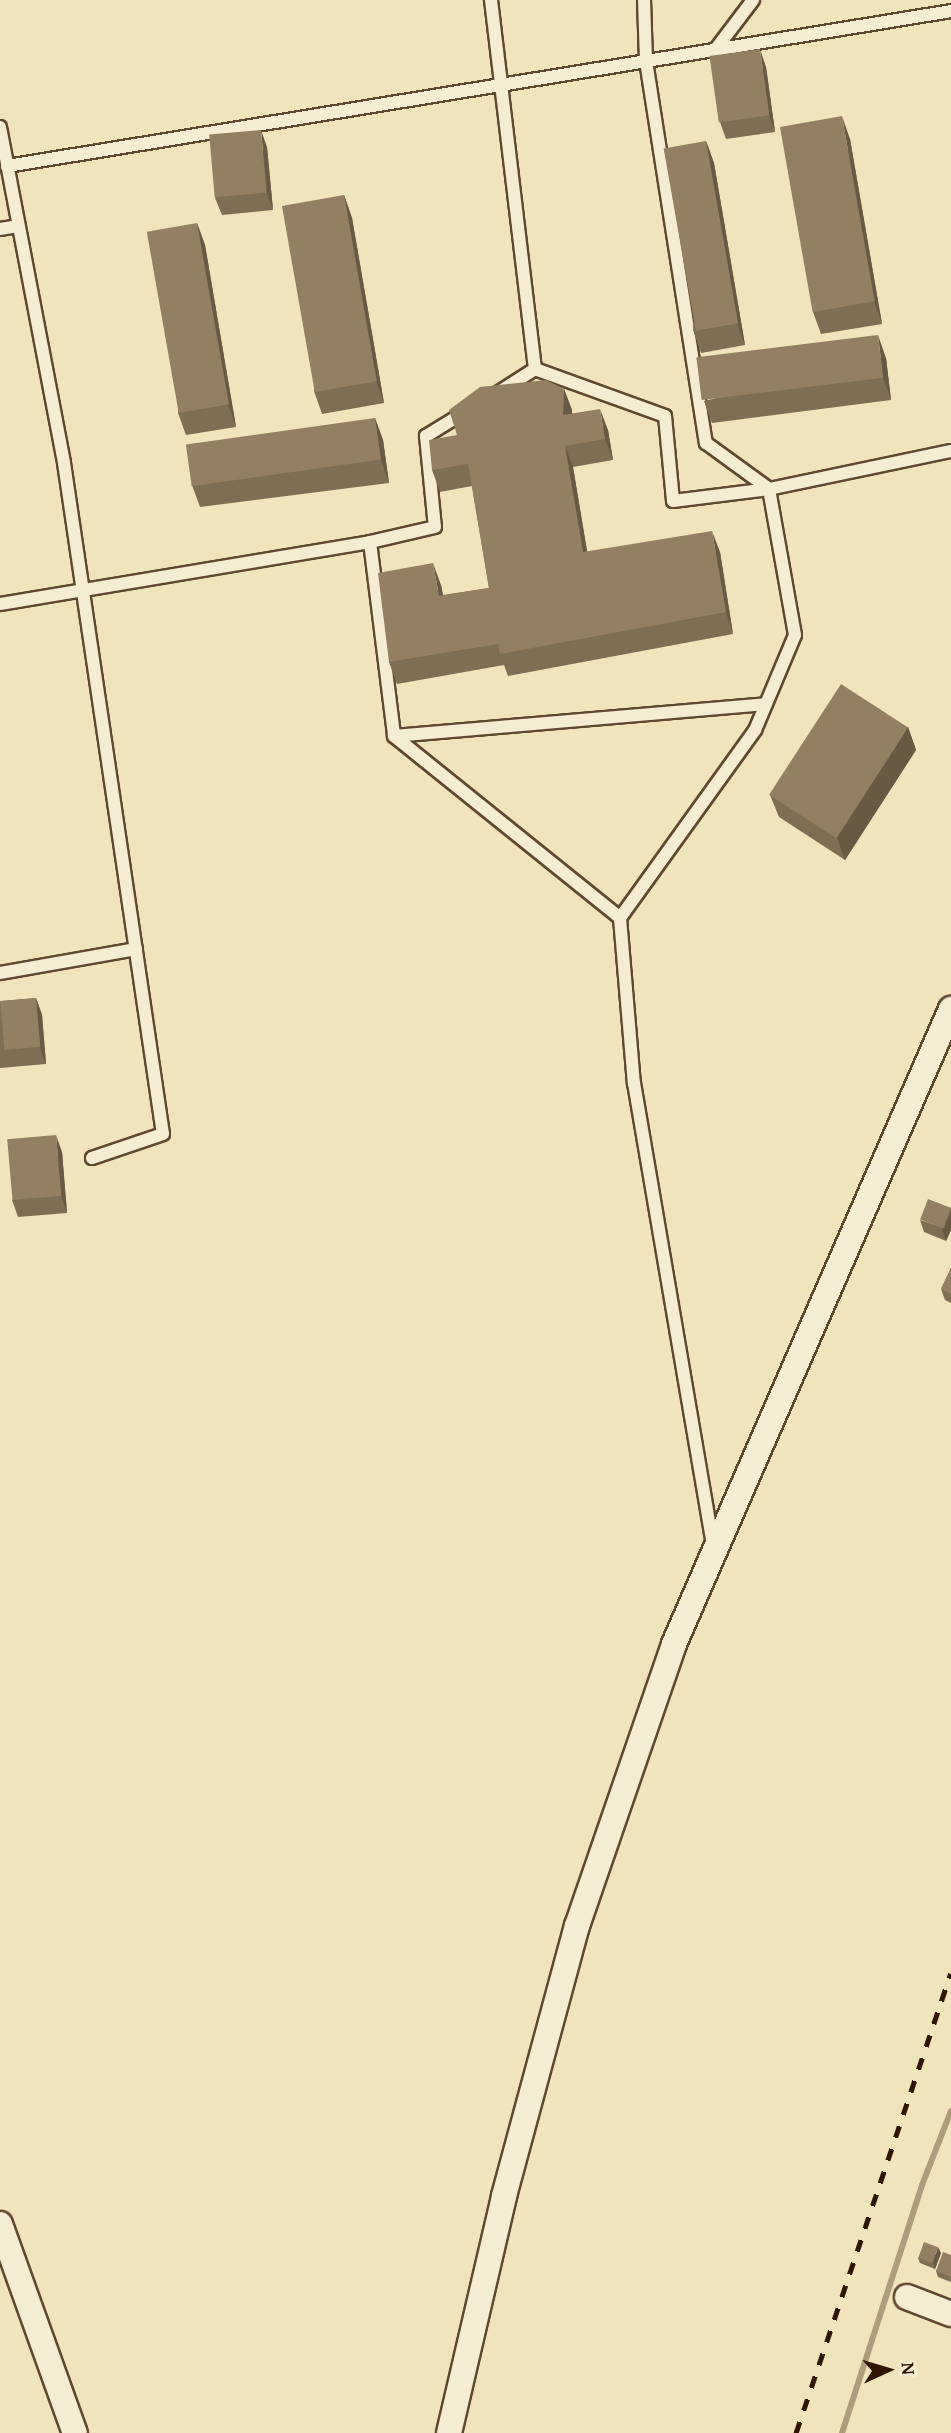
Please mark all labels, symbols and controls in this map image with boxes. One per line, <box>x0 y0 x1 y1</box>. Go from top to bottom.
north arrow <box>853 2335 923 2405</box>
text: N <box>895 2361 923 2376</box>

